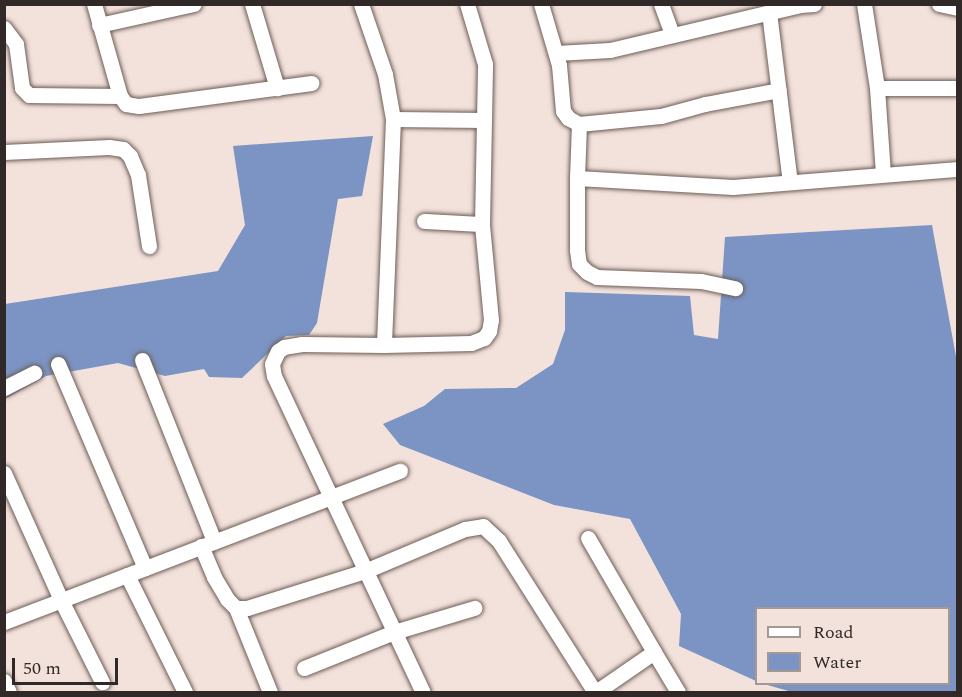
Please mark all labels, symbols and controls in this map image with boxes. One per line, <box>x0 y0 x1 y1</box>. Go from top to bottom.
legend <box>755 607 950 685</box>
text: Road <box>813 619 854 646</box>
scale bar <box>15 646 122 684</box>
text: Water <box>813 649 861 676</box>
text: 50 m <box>23 655 61 682</box>

